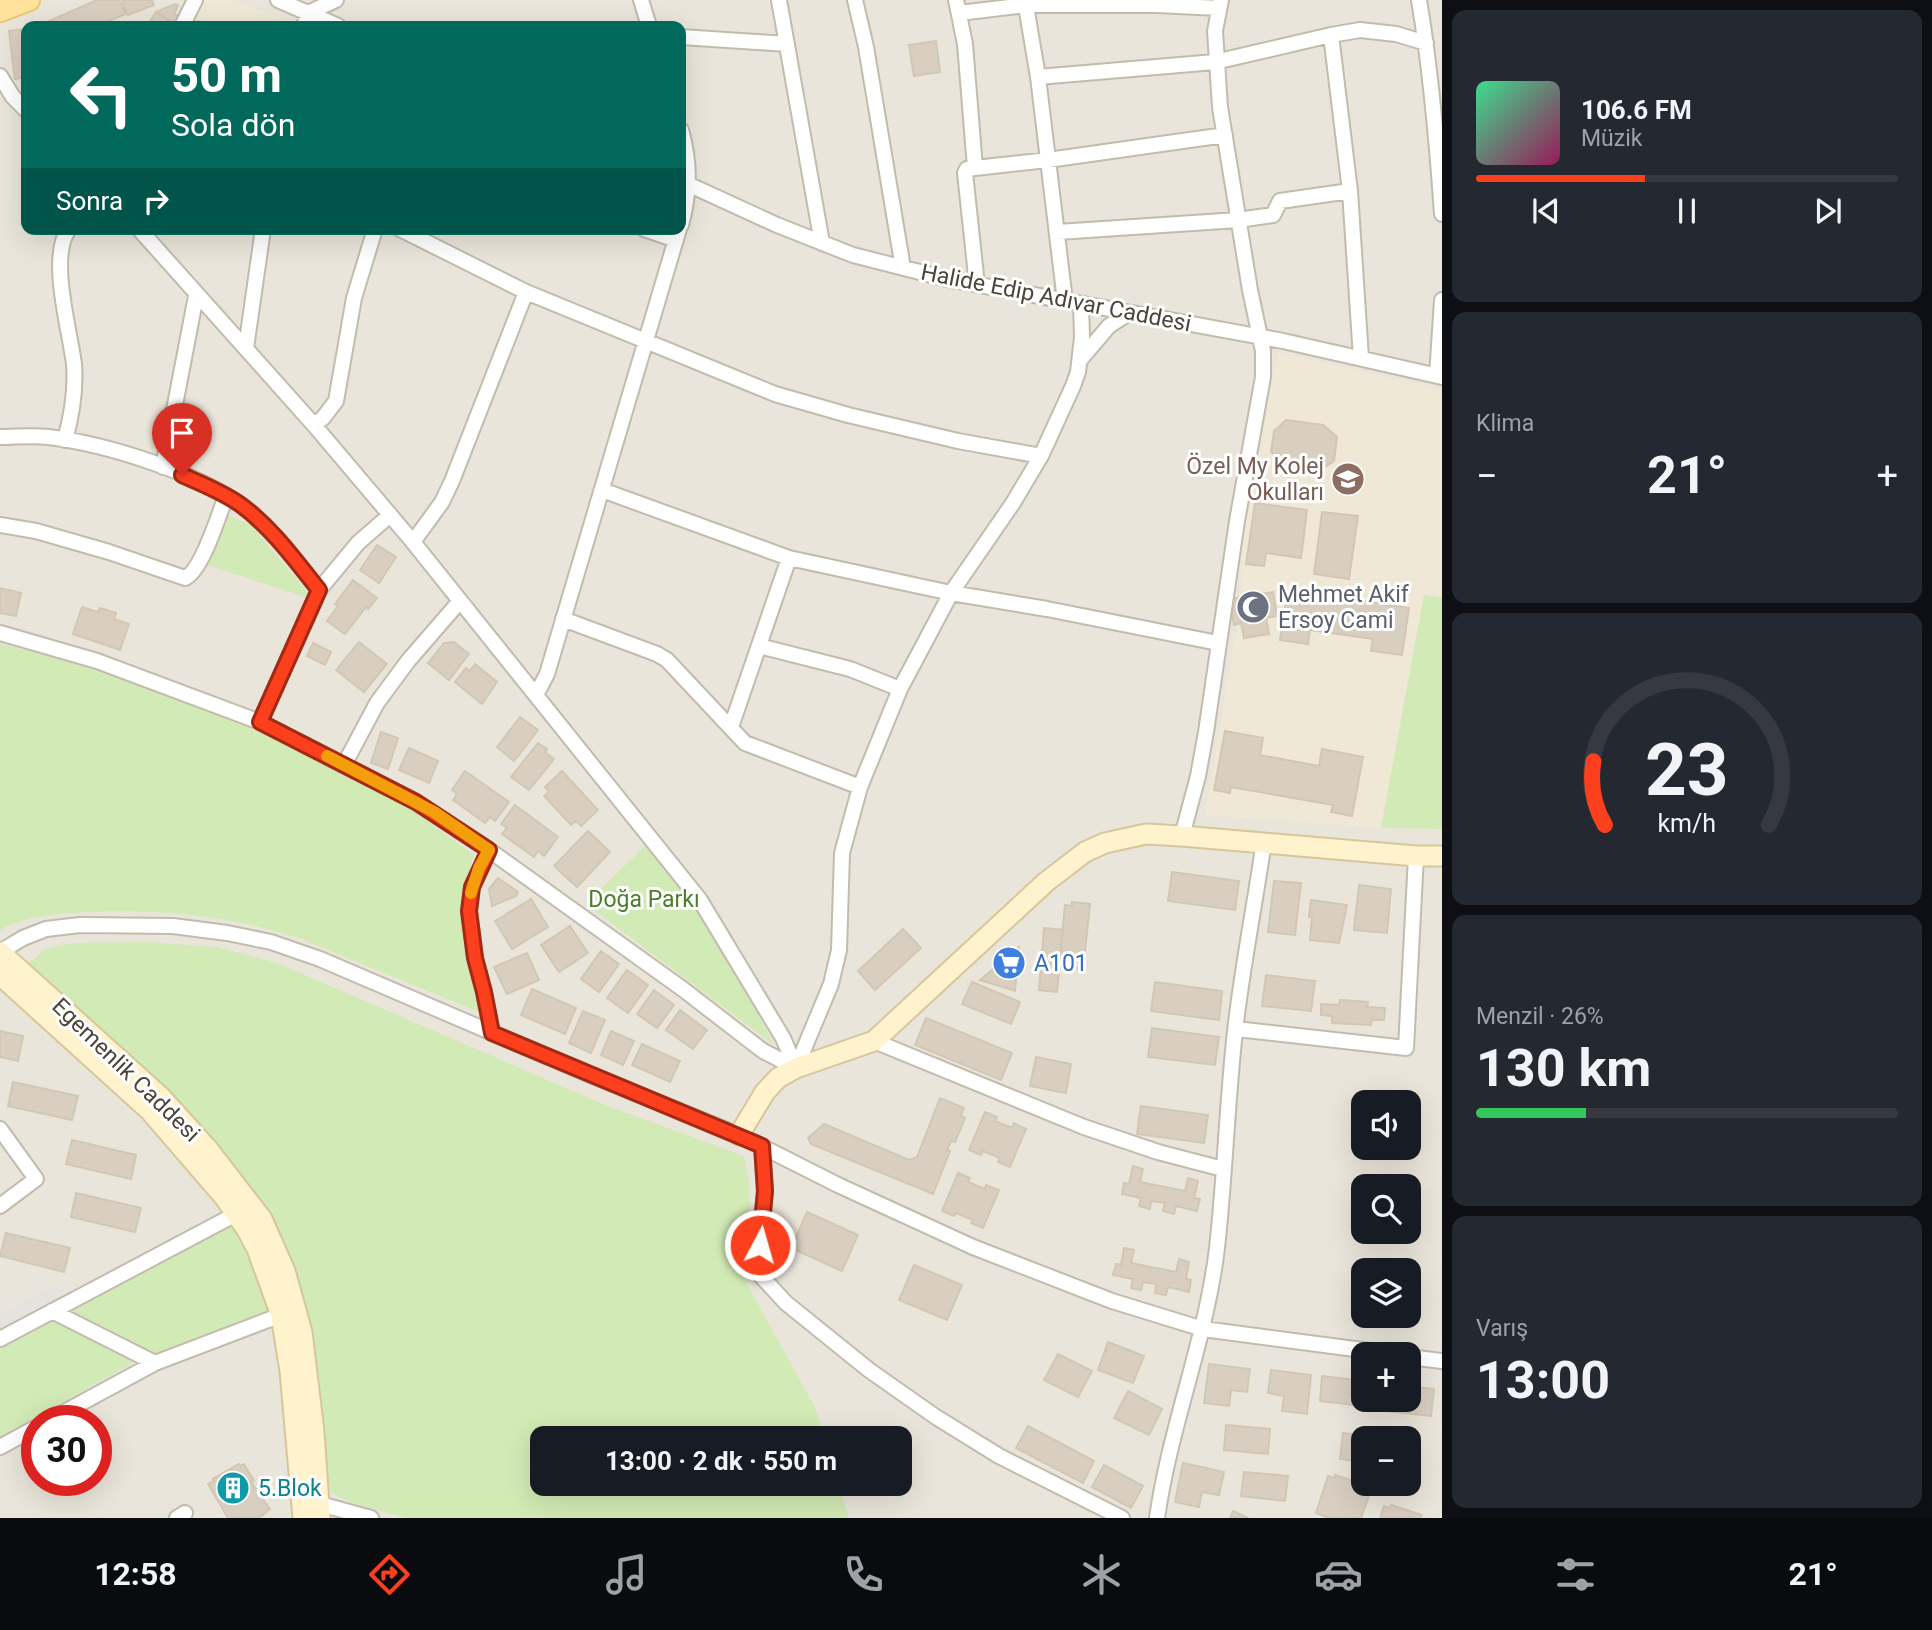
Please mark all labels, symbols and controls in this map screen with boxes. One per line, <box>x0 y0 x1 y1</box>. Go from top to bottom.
text: 50 m <box>171 47 282 104</box>
icon: left <box>56 49 147 140</box>
text: 106.6 FM <box>1581 95 1692 125</box>
text: Sola dön <box>171 106 295 144</box>
text: Müzik <box>1581 125 1642 152</box>
icon: right <box>137 182 175 220</box>
text: Sonra <box>56 186 123 216</box>
icon: previous <box>1527 192 1565 230</box>
icon: pause <box>1668 192 1706 230</box>
icon: next <box>1809 192 1847 230</box>
street label: Halide Edip Adıvar Caddesi <box>919 259 1193 337</box>
pin <box>152 403 212 475</box>
text: Klima <box>1476 410 1534 437</box>
icon: arrive <box>163 414 201 452</box>
text: 21° <box>1647 445 1727 506</box>
place label: Özel My Kolej Okulları <box>1186 452 1324 506</box>
text: − <box>1476 454 1498 498</box>
text: + <box>1876 454 1898 498</box>
school or university icon: Özel My Kolej Okulları <box>1329 460 1367 498</box>
place label: Mehmet Akif Ersoy Cami <box>1278 581 1410 634</box>
mosque icon: Mehmet Akif Ersoy Cami <box>1234 588 1272 626</box>
text: 23 <box>1645 727 1729 813</box>
text: km/h <box>1658 809 1716 838</box>
park label: Doğa Parkı <box>588 886 700 913</box>
supermarket icon: A101 <box>990 944 1028 982</box>
place label: A101 <box>1034 950 1088 977</box>
street label: Egemenlik Caddesi <box>47 993 205 1147</box>
text: Menzil · 26% <box>1476 1003 1604 1030</box>
text: 130 km <box>1476 1038 1651 1099</box>
map controls <box>1351 1090 1421 1496</box>
button: sound <box>1351 1090 1421 1160</box>
button: search <box>1351 1174 1421 1244</box>
position arrow <box>723 1208 797 1282</box>
button: layers <box>1351 1258 1421 1328</box>
text: Varış <box>1476 1315 1528 1342</box>
button: + <box>1351 1342 1421 1412</box>
text: 13:00 <box>1476 1350 1610 1411</box>
speed limit sign: 30 <box>21 1405 112 1496</box>
button: − <box>1351 1426 1421 1496</box>
text: 13:00 · 2 dk · 550 m <box>605 1446 837 1476</box>
building icon: 5.Blok <box>214 1469 252 1507</box>
place label: 5.Blok <box>258 1475 322 1502</box>
icon: directions <box>365 1550 414 1599</box>
icon: music <box>602 1550 651 1599</box>
icon: phone <box>839 1550 888 1599</box>
icon: climate <box>1077 1550 1126 1599</box>
icon: car <box>1314 1550 1363 1599</box>
icon: filters <box>1551 1550 1600 1599</box>
text: 12:58 <box>94 1555 177 1593</box>
text: 21° <box>1789 1555 1838 1593</box>

